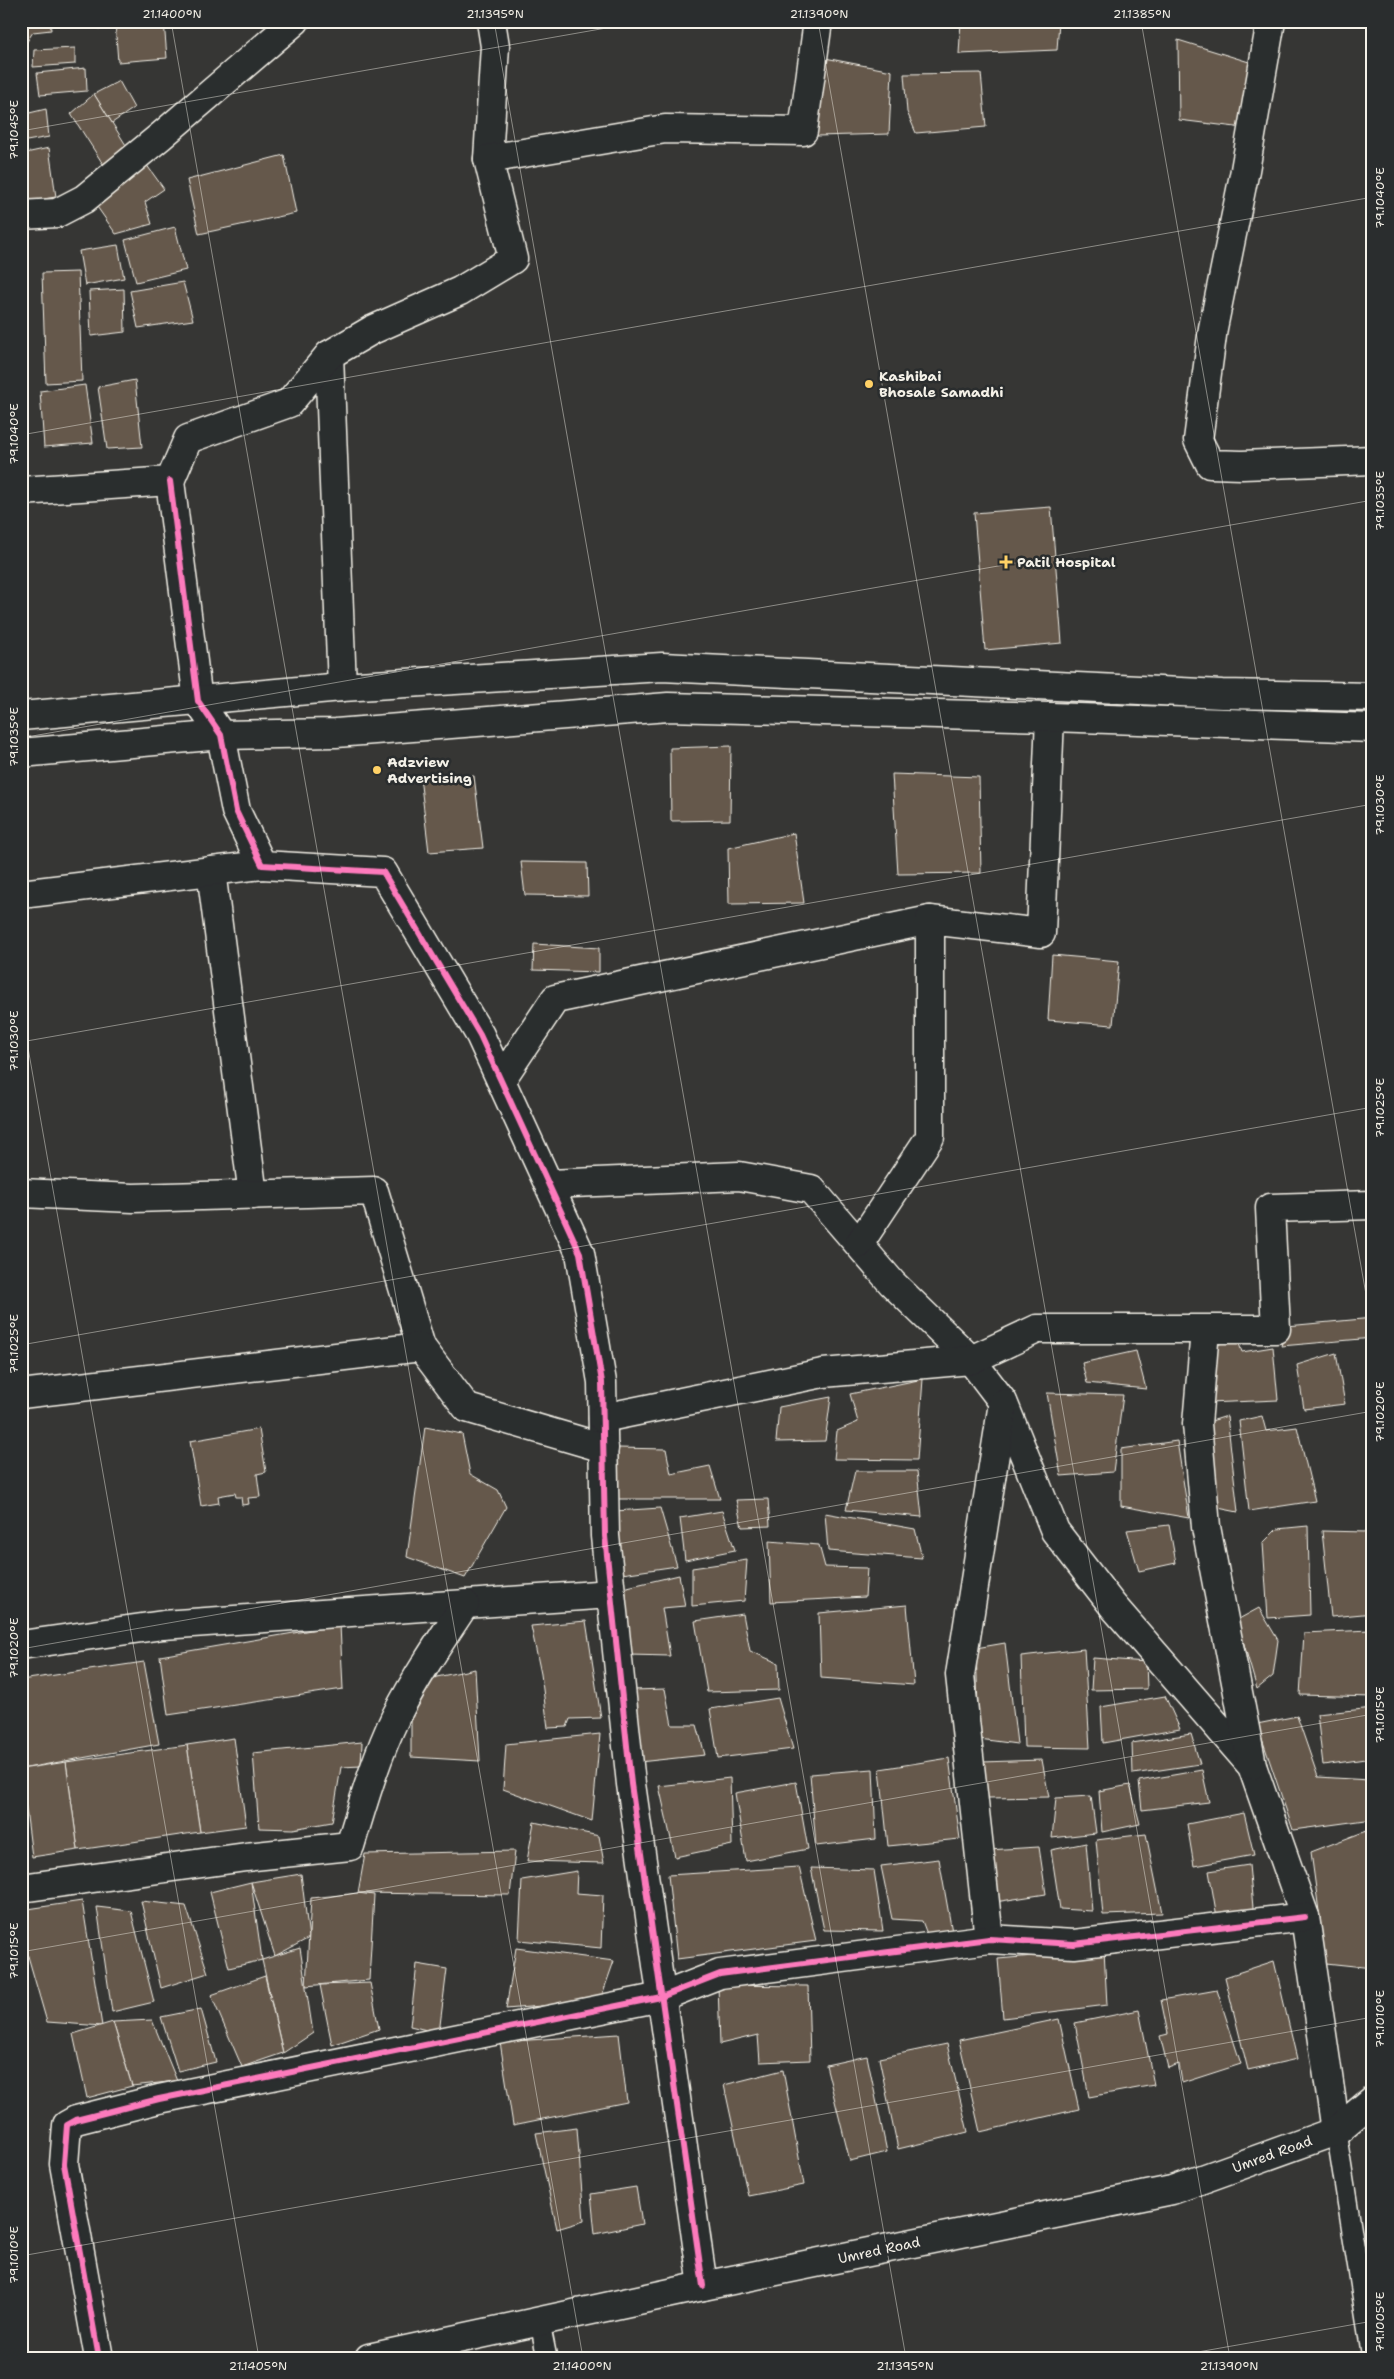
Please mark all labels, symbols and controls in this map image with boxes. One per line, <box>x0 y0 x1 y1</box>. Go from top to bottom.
text: 21.1400°N <box>142 6 202 22</box>
text: 21.1395°N <box>466 6 524 22</box>
text: 21.1390°N <box>790 6 848 22</box>
text: 21.1385°N <box>1113 6 1171 22</box>
text: 79.1045°E <box>6 100 22 160</box>
text: 79.1040°E <box>1372 167 1388 229</box>
place label: Kashibai Bhosale Samadhi <box>879 367 1004 401</box>
marker: Kashibai Bhosale Samadhi <box>863 378 875 390</box>
text: 79.1040°E <box>6 403 22 465</box>
text: 79.1035°E <box>1372 471 1388 531</box>
place label: Patil Hospital <box>1017 553 1116 571</box>
marker: Patil Hospital <box>999 555 1013 569</box>
text: 79.1035°E <box>6 707 22 767</box>
place label: Adzview Advertising <box>387 753 472 787</box>
marker: Adzview Advertising <box>371 764 383 776</box>
text: 79.1030°E <box>1372 774 1388 836</box>
text: 79.1030°E <box>6 1010 22 1072</box>
text: 79.1025°E <box>1372 1078 1388 1138</box>
text: 79.1025°E <box>6 1314 22 1374</box>
text: 79.1020°E <box>1372 1382 1388 1442</box>
text: 79.1020°E <box>6 1618 22 1678</box>
text: 79.1015°E <box>1372 1687 1388 1743</box>
text: 79.1015°E <box>6 1923 22 1979</box>
text: 79.1010°E <box>1372 1990 1388 2048</box>
street label: Umred Road <box>1230 2131 1314 2177</box>
text: 79.1010°E <box>6 2226 22 2284</box>
street label: Umred Road <box>836 2232 922 2267</box>
text: 79.1005°E <box>1372 2292 1388 2352</box>
text: 21.1405°N <box>229 2358 287 2374</box>
text: 21.1400°N <box>552 2358 612 2374</box>
text: 21.1395°N <box>876 2358 934 2374</box>
text: 21.1390°N <box>1200 2358 1258 2374</box>

